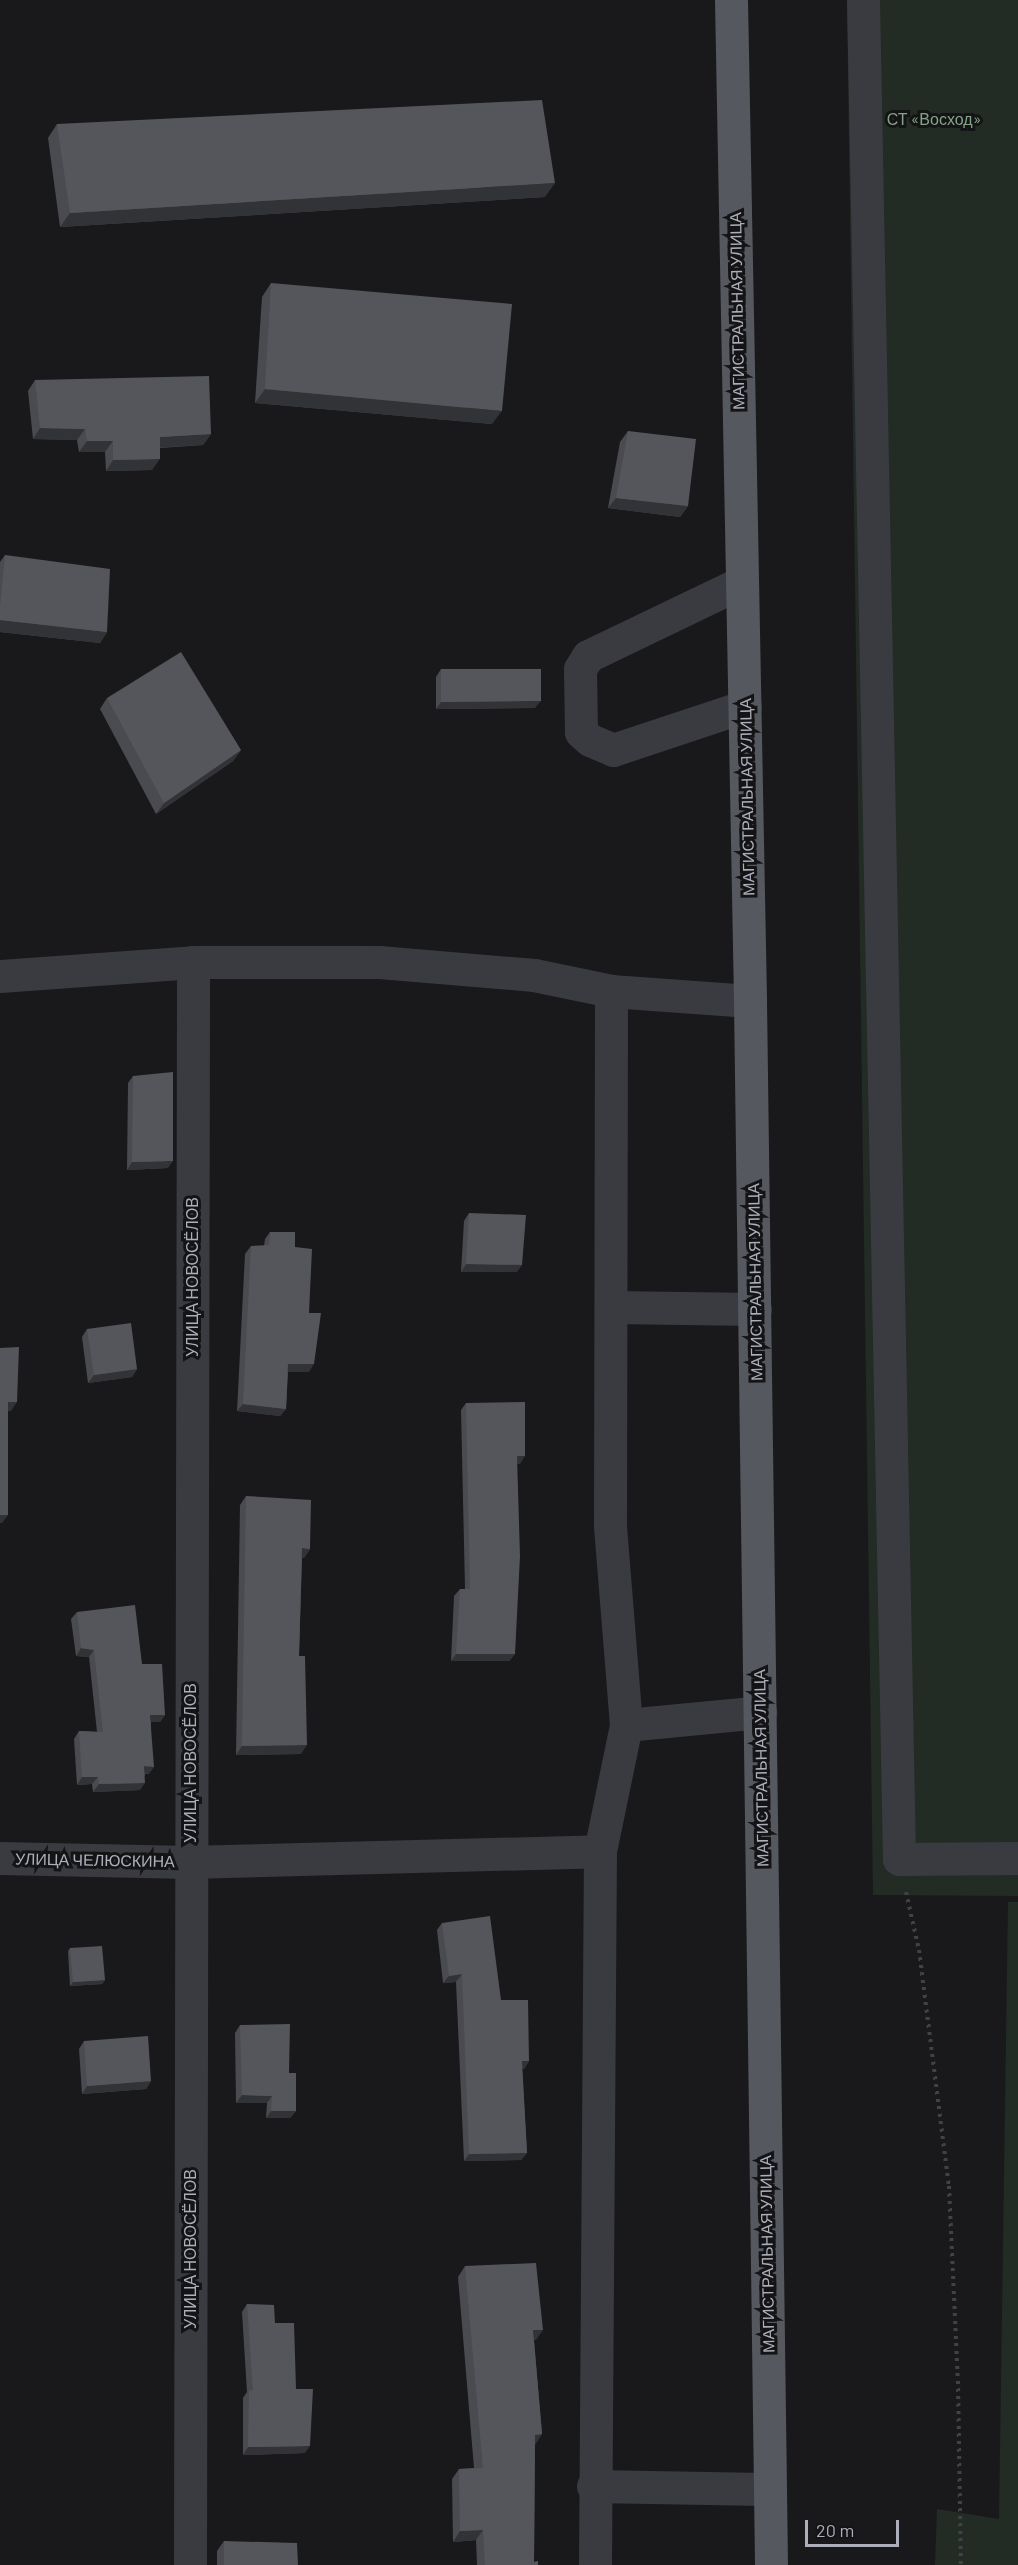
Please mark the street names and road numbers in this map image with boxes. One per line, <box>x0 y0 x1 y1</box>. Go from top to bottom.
street label: МАГИСТРАЛЬНАЯ УЛИЦА <box>726 212 748 410</box>
street label: МАГИСТРАЛЬНАЯ УЛИЦА <box>736 698 758 896</box>
street label: МАГИСТРАЛЬНАЯ УЛИЦА <box>744 1183 766 1381</box>
street label: УЛИЦА НОВОСЁЛОВ <box>182 1197 202 1357</box>
street label: МАГИСТРАЛЬНАЯ УЛИЦА <box>750 1669 772 1867</box>
street label: УЛИЦА НОВОСЁЛОВ <box>180 1683 200 1843</box>
street label: УЛИЦА ЧЕЛЮСКИНА <box>15 1849 175 1871</box>
street label: МАГИСТРАЛЬНАЯ УЛИЦА <box>756 2155 778 2353</box>
street label: УЛИЦА НОВОСЁЛОВ <box>180 2169 200 2329</box>

